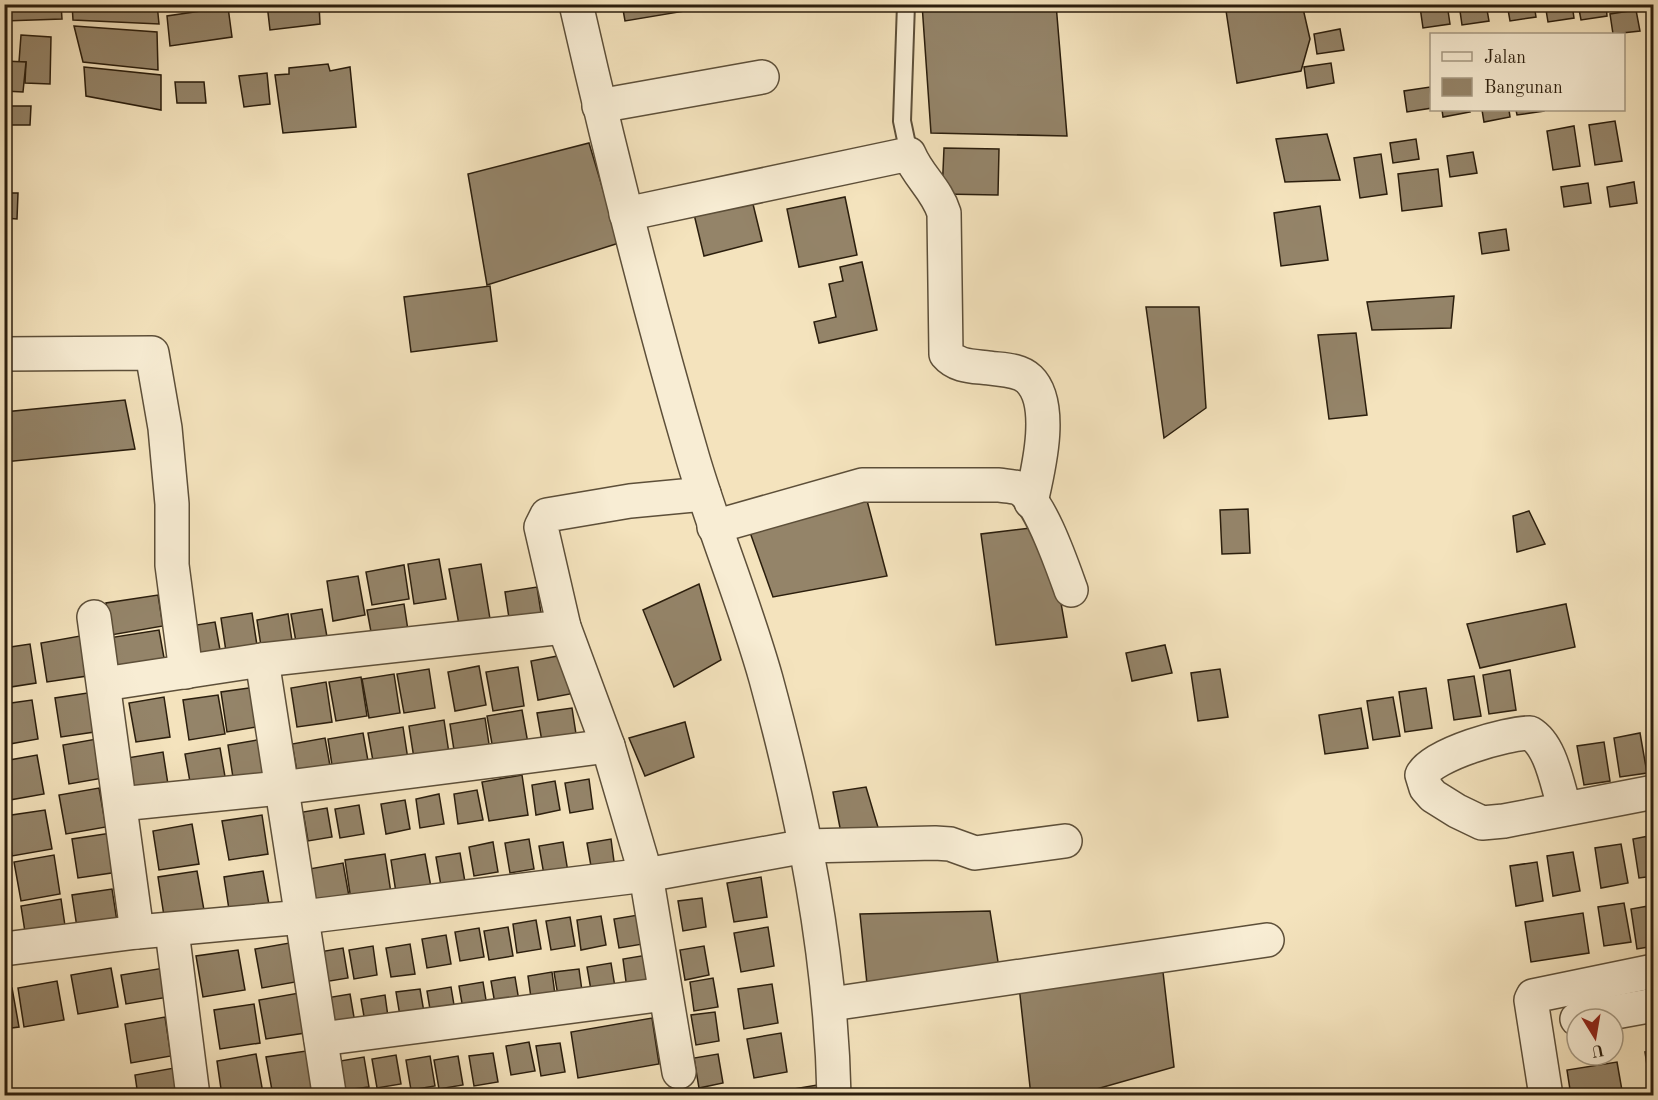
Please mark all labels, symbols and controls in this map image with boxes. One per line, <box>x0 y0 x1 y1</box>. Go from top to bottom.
legend <box>1430 33 1625 111</box>
text: Jalan <box>1484 49 1526 67</box>
text: Bangunan <box>1484 79 1563 97</box>
north arrow <box>1565 1007 1625 1067</box>
text: U <box>1589 1041 1605 1059</box>

